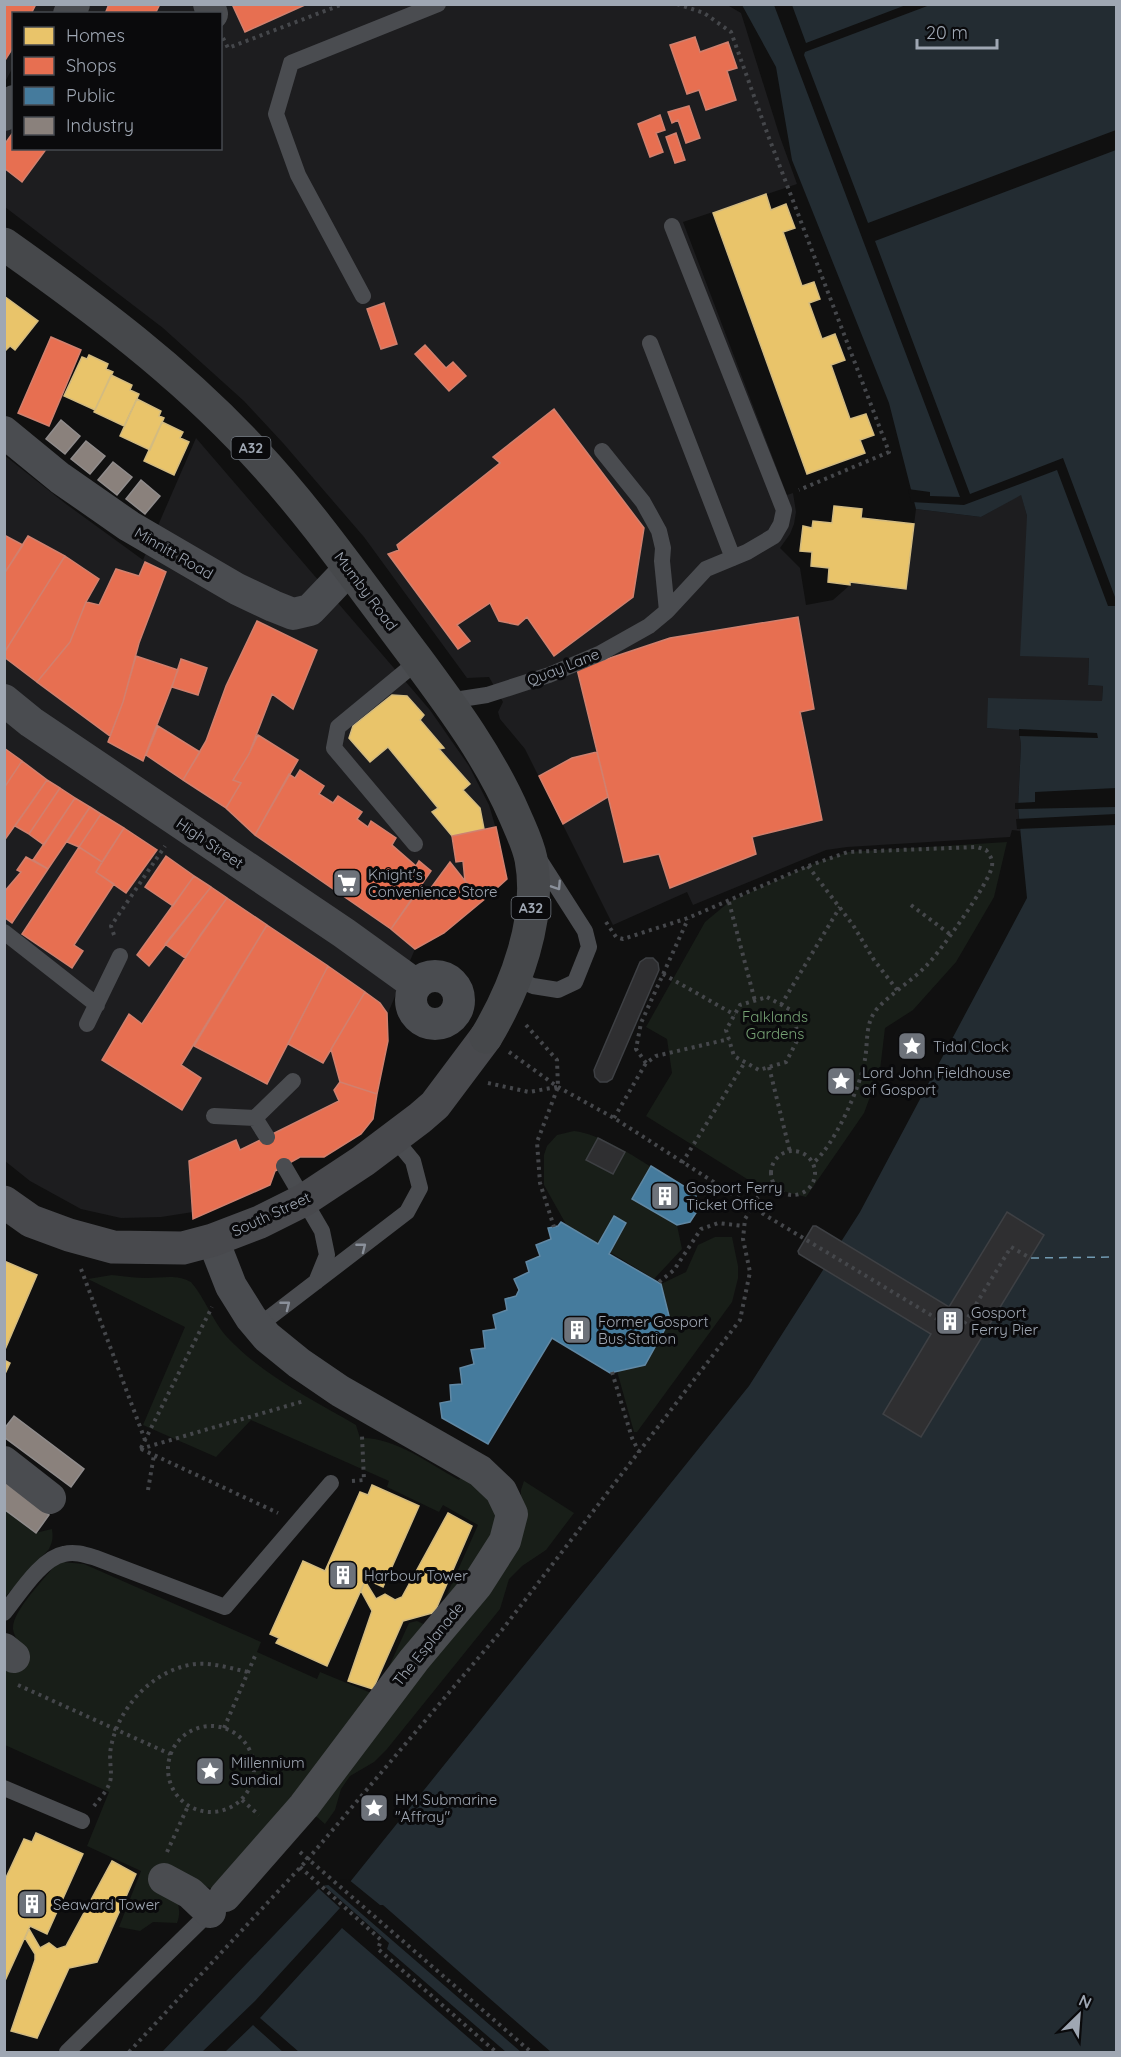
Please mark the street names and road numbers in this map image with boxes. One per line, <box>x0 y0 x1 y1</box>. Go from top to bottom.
road number: A32 <box>232 437 270 459</box>
street label: Minnitt Road <box>131 523 217 583</box>
street label: Mumby Road <box>330 548 402 634</box>
street label: Quay Lane <box>524 644 602 690</box>
street label: High Street <box>173 814 247 872</box>
road number: A32 <box>512 897 550 919</box>
street label: South Street <box>229 1187 313 1241</box>
street label: The Esplanade <box>388 1598 468 1690</box>

